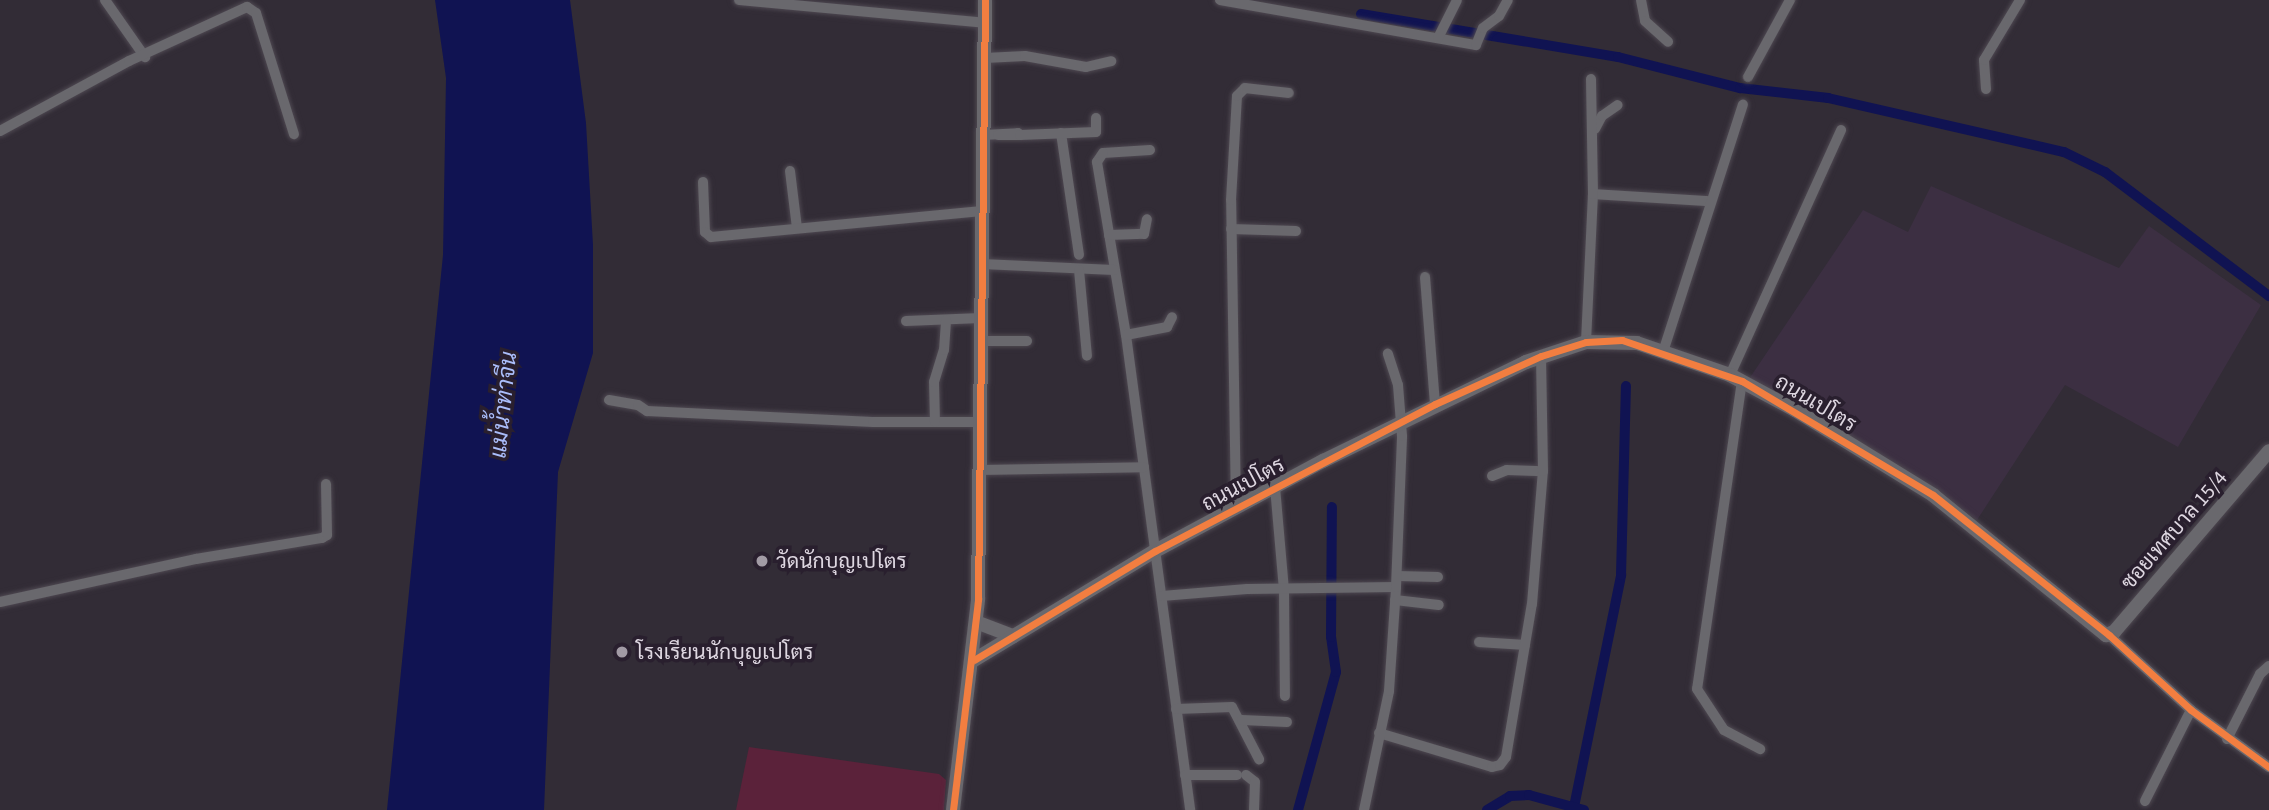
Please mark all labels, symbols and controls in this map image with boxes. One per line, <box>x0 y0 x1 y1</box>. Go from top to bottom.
water label: แม่น้ำท่าจีน <box>485 350 523 460</box>
street label: ถนนเปโตร <box>1771 369 1861 437</box>
street label: ถนนเปโตร <box>1197 452 1289 516</box>
street label: ซอยเทศบาล 15/4 <box>2116 466 2232 594</box>
place label: วัดนักบุญเปโตร <box>776 548 907 574</box>
marker: วัดนักบุญเปโตร <box>754 553 770 569</box>
place label: โรงเรียนนักบุญเปโตร <box>636 639 813 665</box>
marker: โรงเรียนนักบุญเปโตร <box>614 644 630 660</box>

